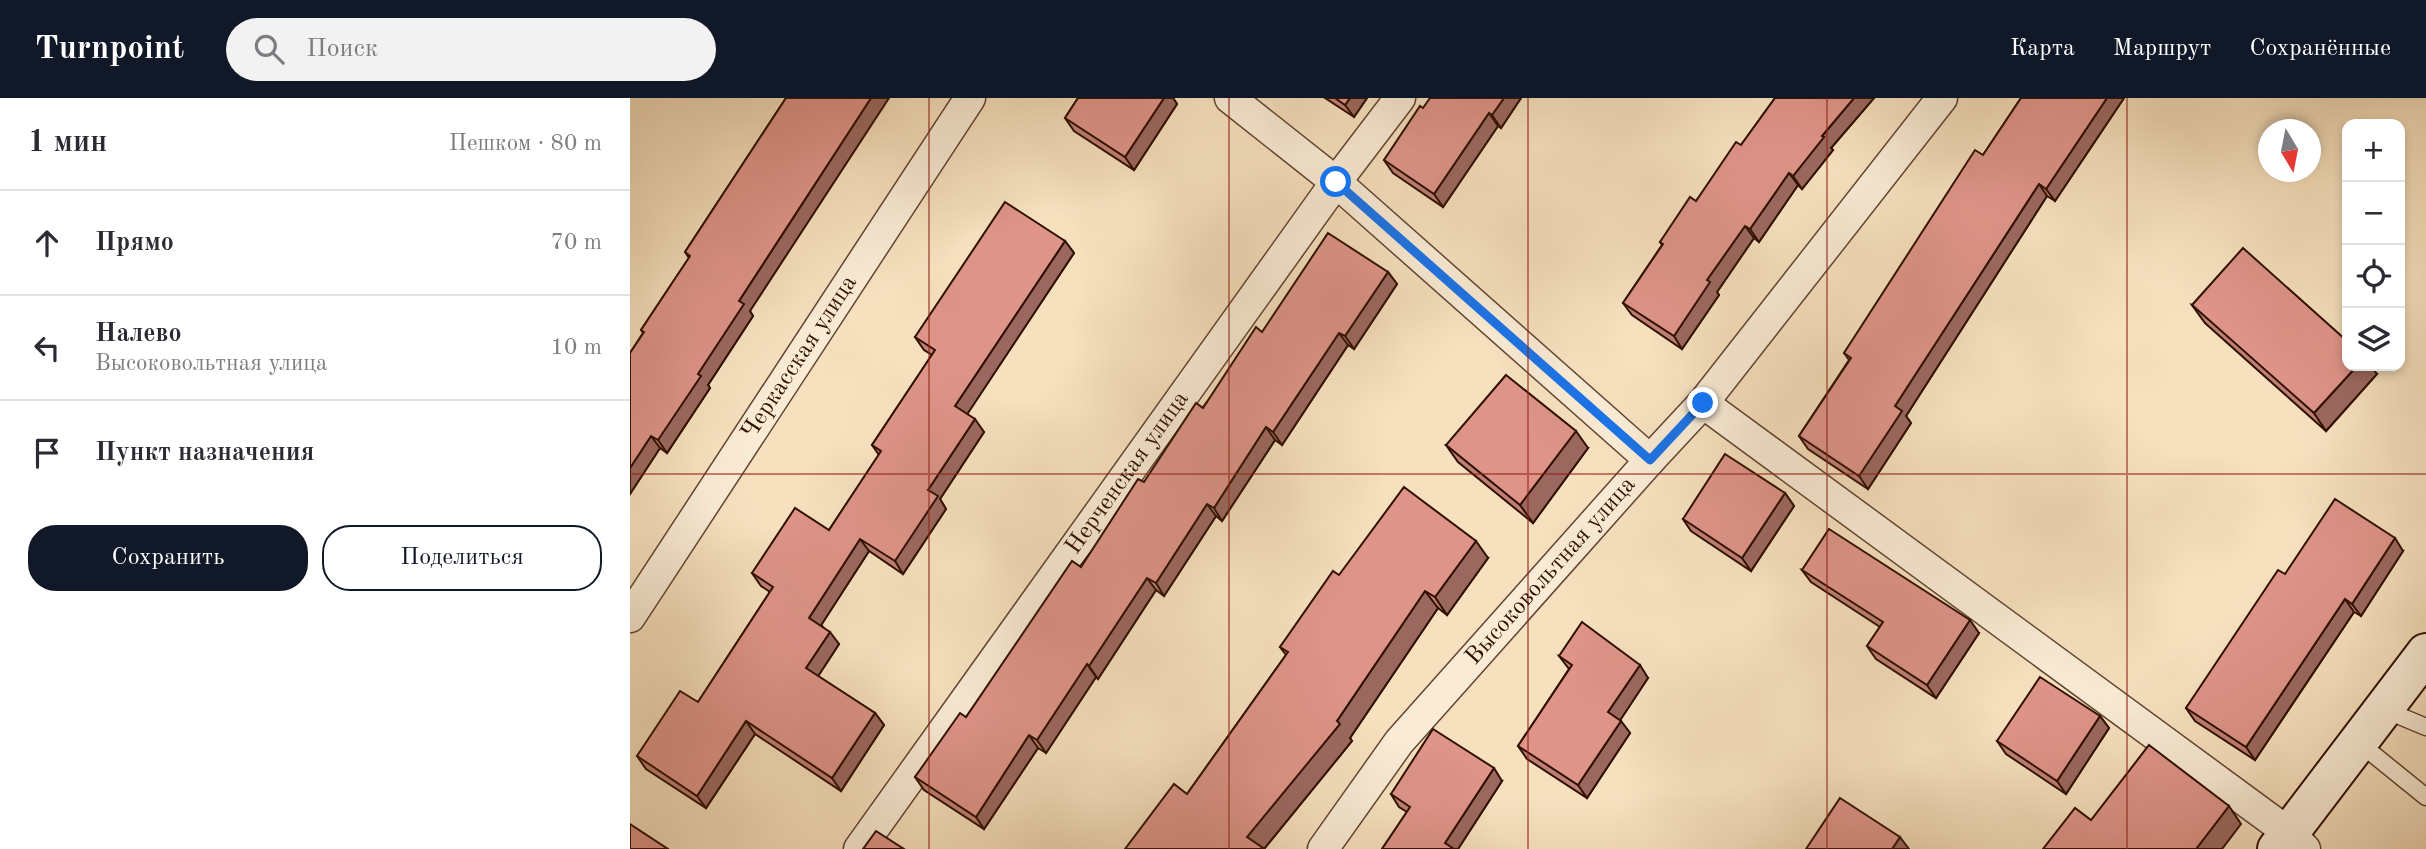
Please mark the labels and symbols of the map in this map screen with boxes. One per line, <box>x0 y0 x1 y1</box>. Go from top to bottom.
north arrow <box>2258 119 2321 182</box>
route start <box>1320 166 1351 197</box>
street label: Черкасская улица <box>738 271 862 444</box>
street label: Нерченская улица <box>1062 387 1194 559</box>
route end <box>1687 387 1718 418</box>
street label: Высоковольтная улица <box>1462 472 1641 670</box>

